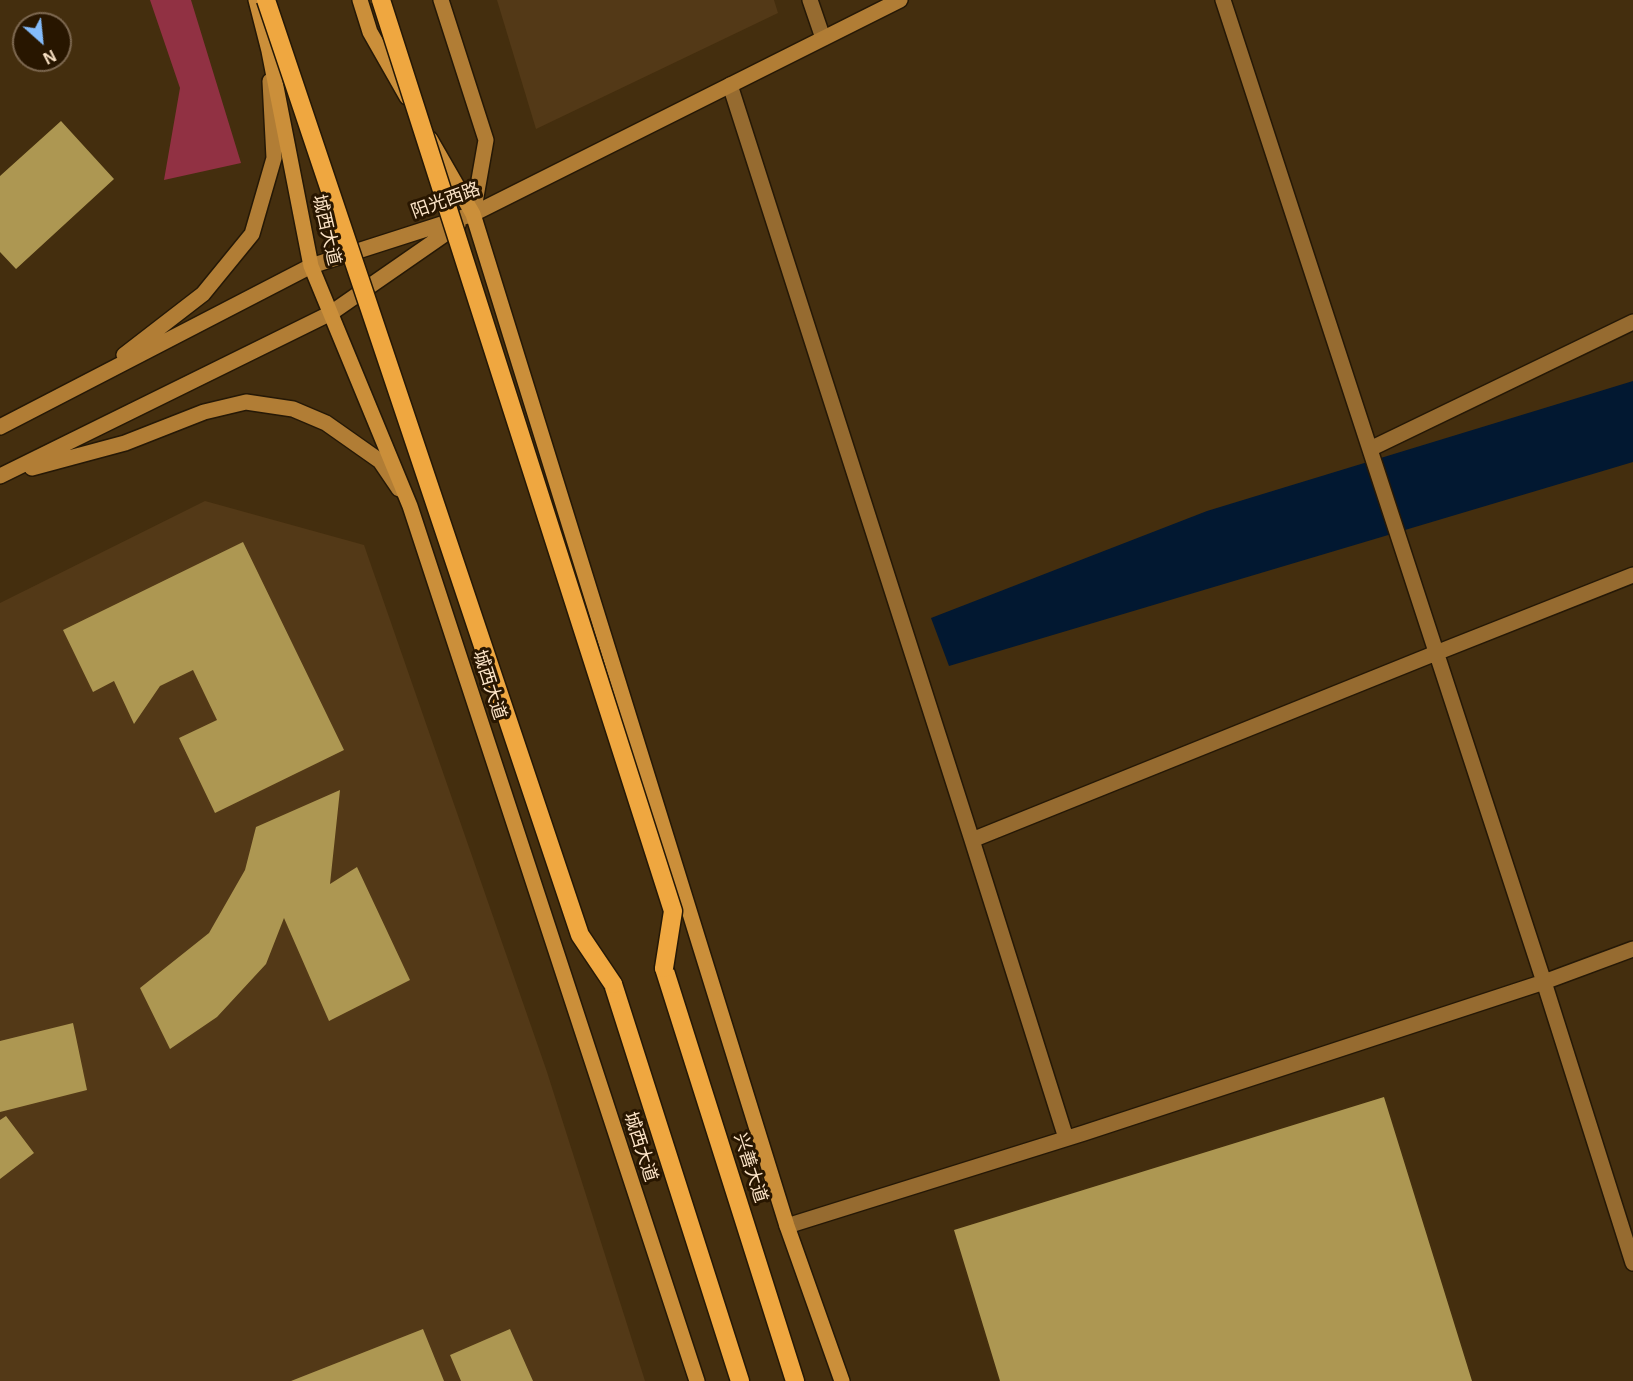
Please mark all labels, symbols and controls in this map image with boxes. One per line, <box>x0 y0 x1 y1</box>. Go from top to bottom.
north arrow <box>12 12 72 72</box>
text: N <box>40 47 59 67</box>
street label: 阳光西路 <box>408 179 484 223</box>
street label: 城西大道 <box>307 192 345 268</box>
street label: 城西大道 <box>468 647 510 723</box>
street label: 城西大道 <box>619 1109 661 1185</box>
street label: 兴善大道 <box>729 1130 771 1206</box>

